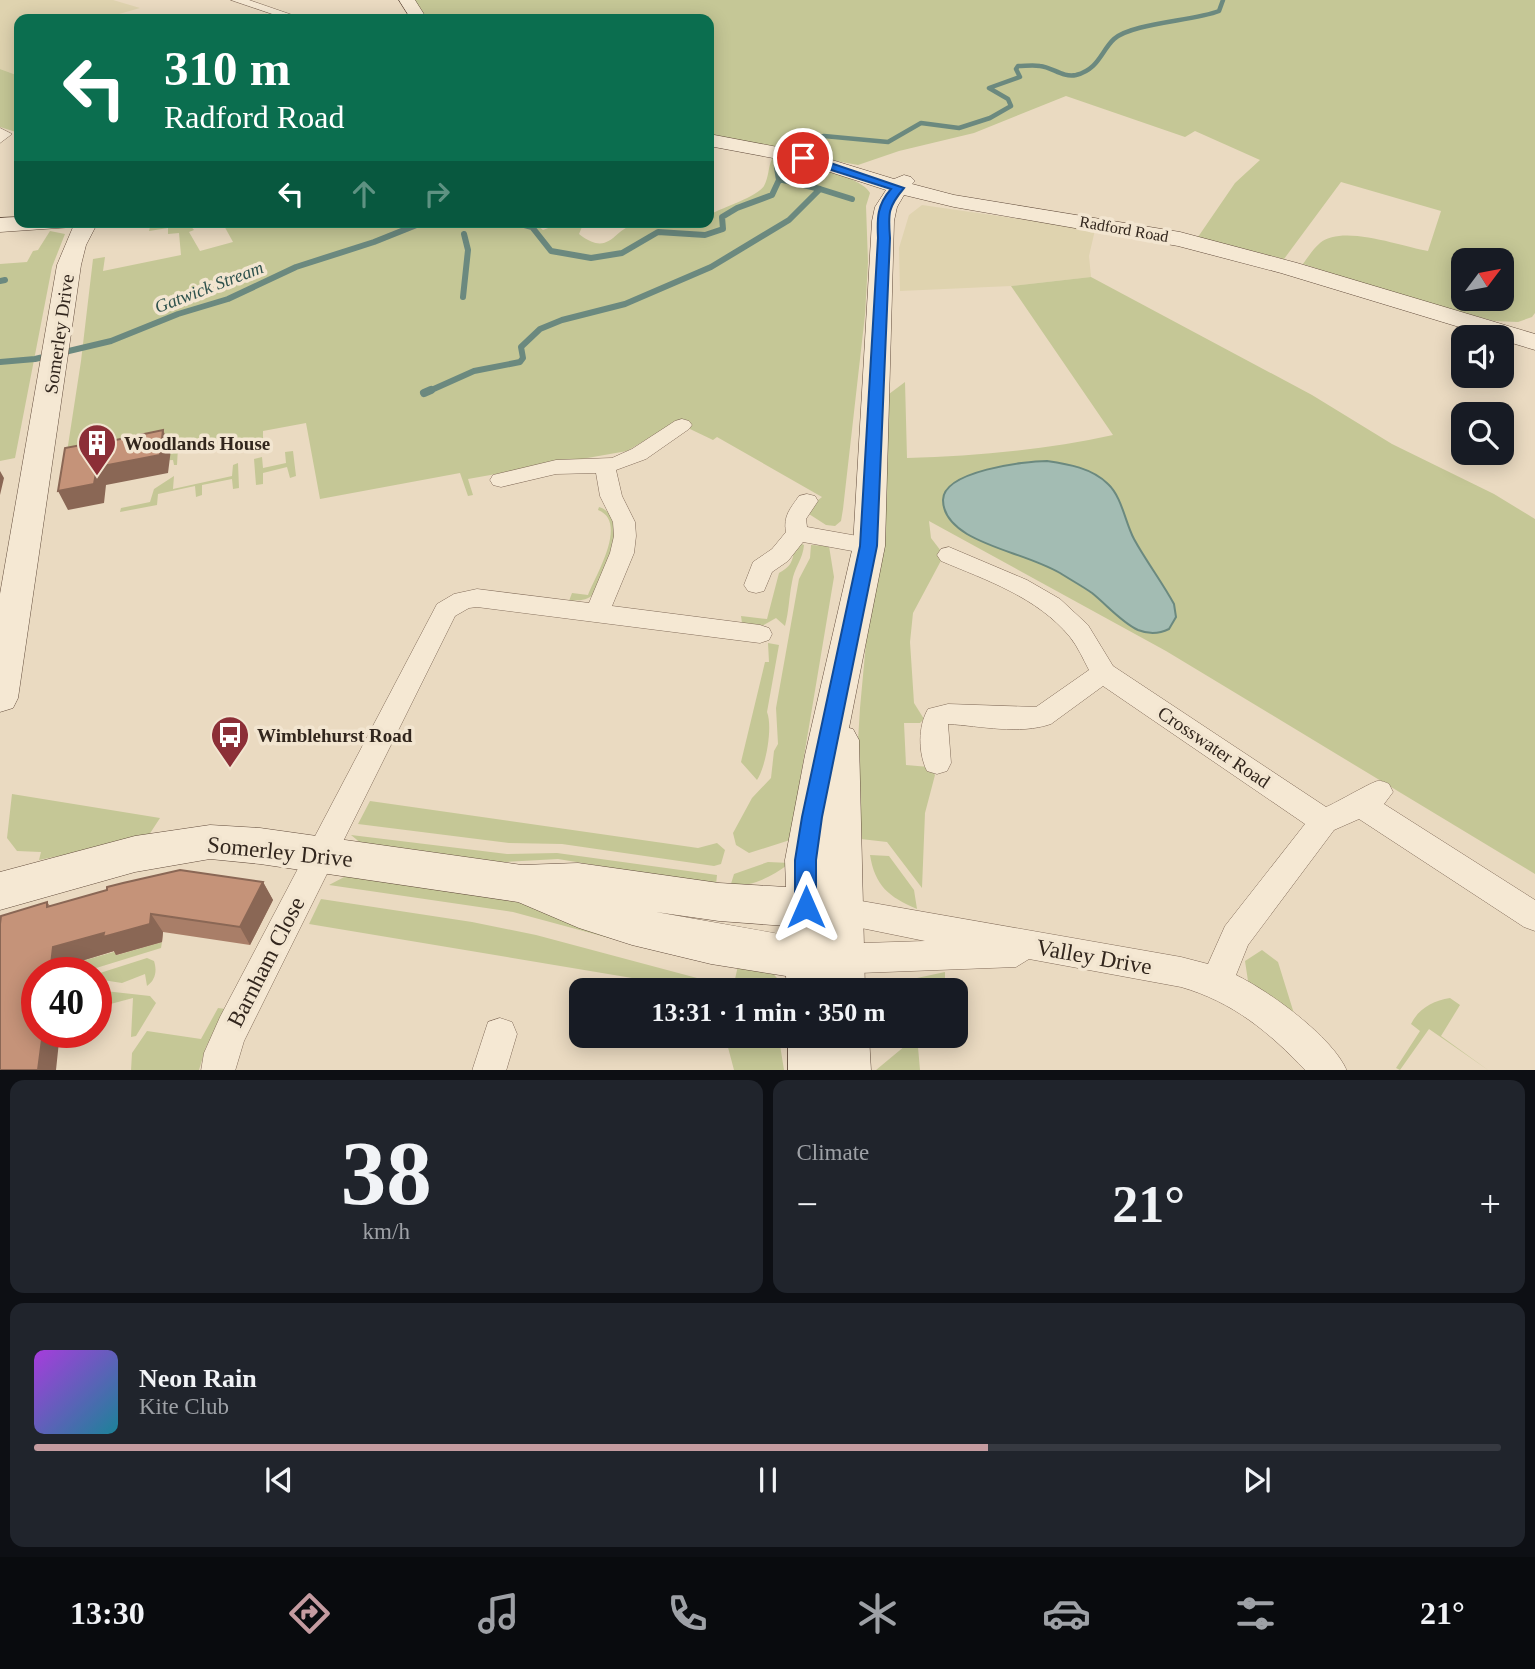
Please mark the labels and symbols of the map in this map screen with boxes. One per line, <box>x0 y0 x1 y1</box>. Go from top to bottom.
pin <box>773 128 833 188</box>
street label: Radford Road <box>1078 213 1170 245</box>
north arrow <box>1451 248 1514 312</box>
water label: Gatwick Stream <box>152 257 266 317</box>
street label: Somerley Drive <box>40 273 78 395</box>
building icon: Woodlands House <box>76 422 118 477</box>
place label: Woodlands House <box>124 433 270 454</box>
street label: Crosswater Road <box>1154 702 1274 792</box>
bus stop icon: Wimblehurst Road <box>209 714 251 769</box>
place label: Wimblehurst Road <box>257 725 413 746</box>
street label: Somerley Drive <box>206 832 354 872</box>
position arrow <box>769 870 843 944</box>
street label: Barnham Close <box>223 893 309 1031</box>
street label: Valley Drive <box>1034 935 1154 979</box>
speed limit sign: 40 <box>21 957 112 1048</box>

